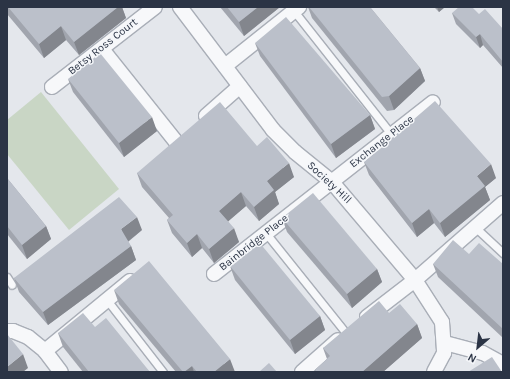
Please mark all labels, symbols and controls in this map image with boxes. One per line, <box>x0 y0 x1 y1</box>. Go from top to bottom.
street label: Betsy Ross Court <box>66 16 140 78</box>
street label: Exchange Place <box>347 113 417 171</box>
street label: Society Hill <box>304 159 354 207</box>
street label: Bainbridge Place <box>217 212 291 274</box>
north arrow <box>458 327 498 367</box>
text: N <box>466 350 479 366</box>

